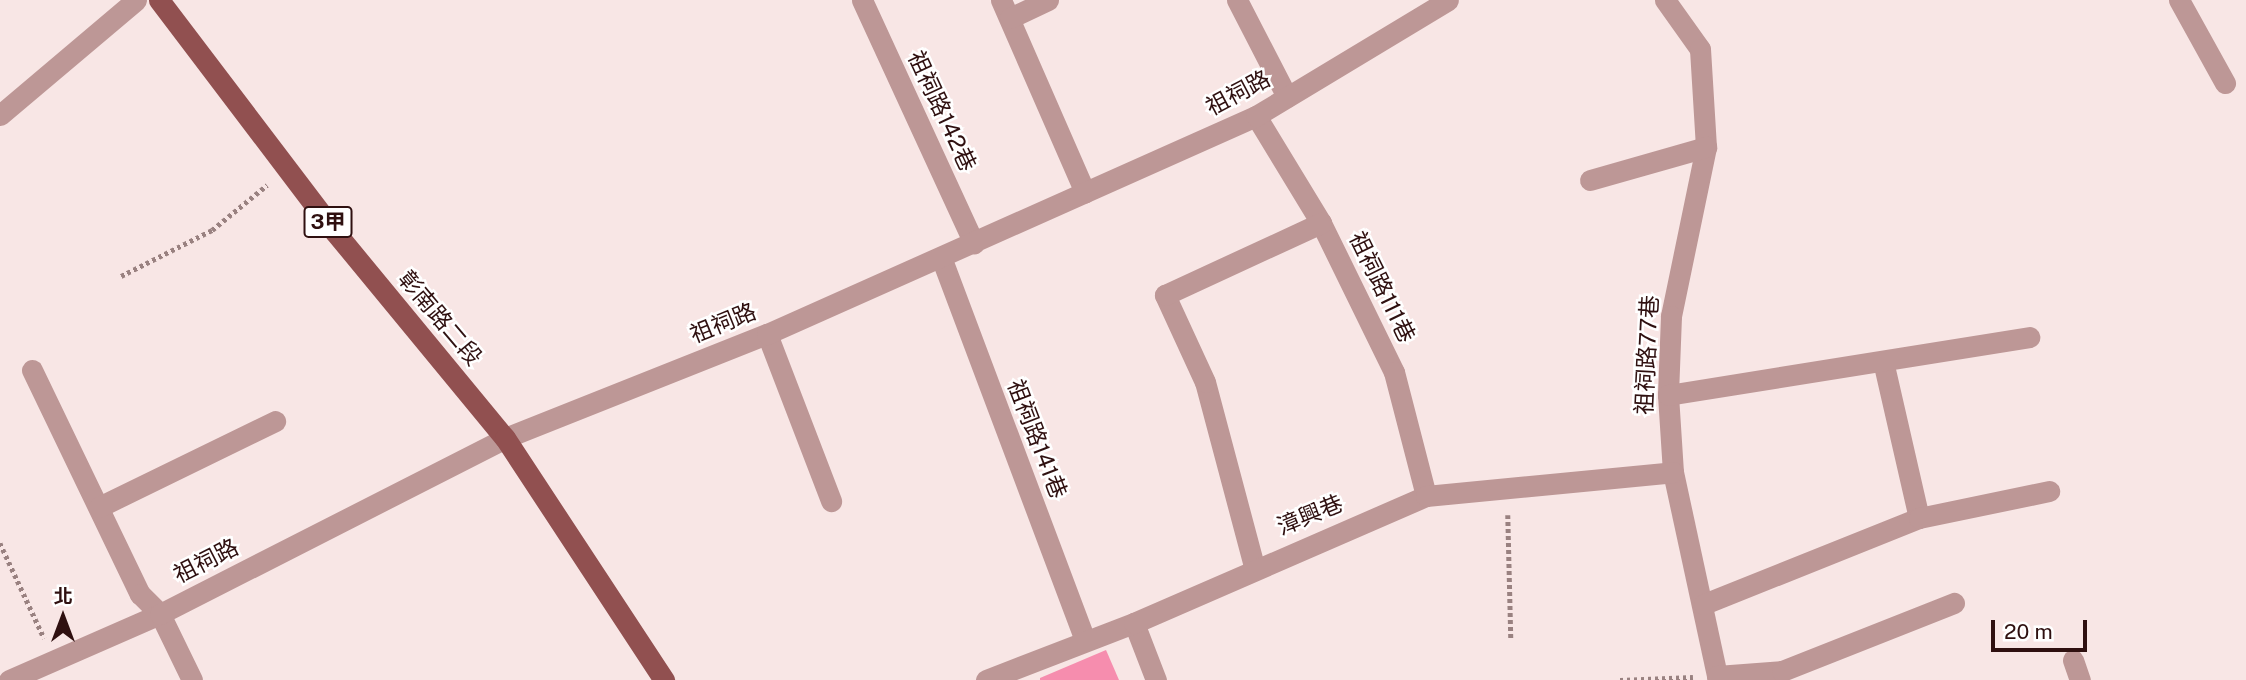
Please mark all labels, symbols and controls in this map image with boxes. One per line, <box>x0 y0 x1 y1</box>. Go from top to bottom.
street label: 祖祠路142巷 <box>902 46 982 176</box>
street label: 祖祠路 <box>1201 65 1275 121</box>
road number: 3甲 <box>304 204 352 240</box>
street label: 祖祠路111巷 <box>1343 227 1421 347</box>
street label: 彰南路二段 <box>392 265 488 371</box>
street label: 祖祠路77巷 <box>1630 294 1664 416</box>
street label: 祖祠路 <box>686 297 760 349</box>
street label: 祖祠路141巷 <box>1002 376 1072 502</box>
street label: 漳興巷 <box>1273 489 1347 541</box>
street label: 祖祠路 <box>169 533 243 589</box>
north arrow <box>28 582 98 652</box>
text: 北 <box>53 585 73 607</box>
scale bar <box>1994 606 2090 650</box>
text: 20 m <box>2004 619 2053 644</box>

